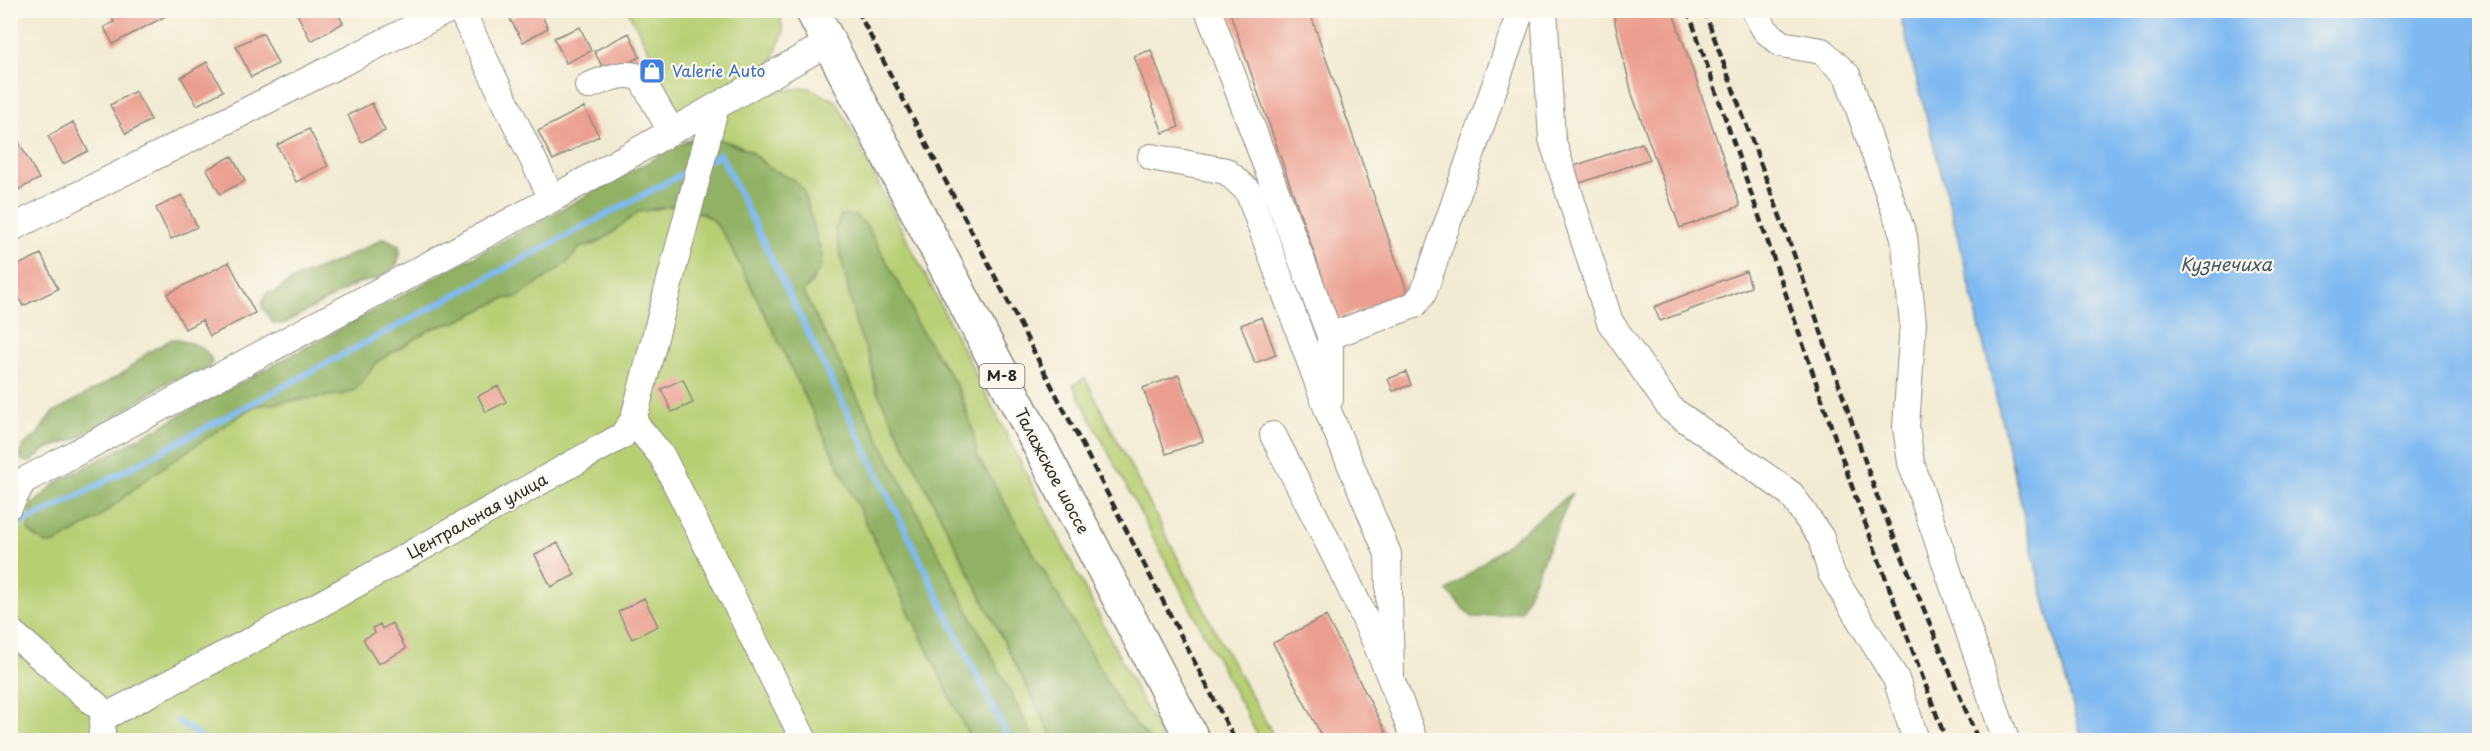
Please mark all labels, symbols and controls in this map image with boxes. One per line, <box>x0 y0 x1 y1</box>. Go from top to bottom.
shop icon: Valerie Auto <box>637 56 667 86</box>
place label: Valerie Auto <box>672 58 766 82</box>
water label: Кузнечиха <box>2180 250 2272 277</box>
road number: М-8 <box>980 364 1024 388</box>
street label: Талажское шоссе <box>1010 403 1096 538</box>
street label: Центральная улица <box>402 466 551 564</box>

